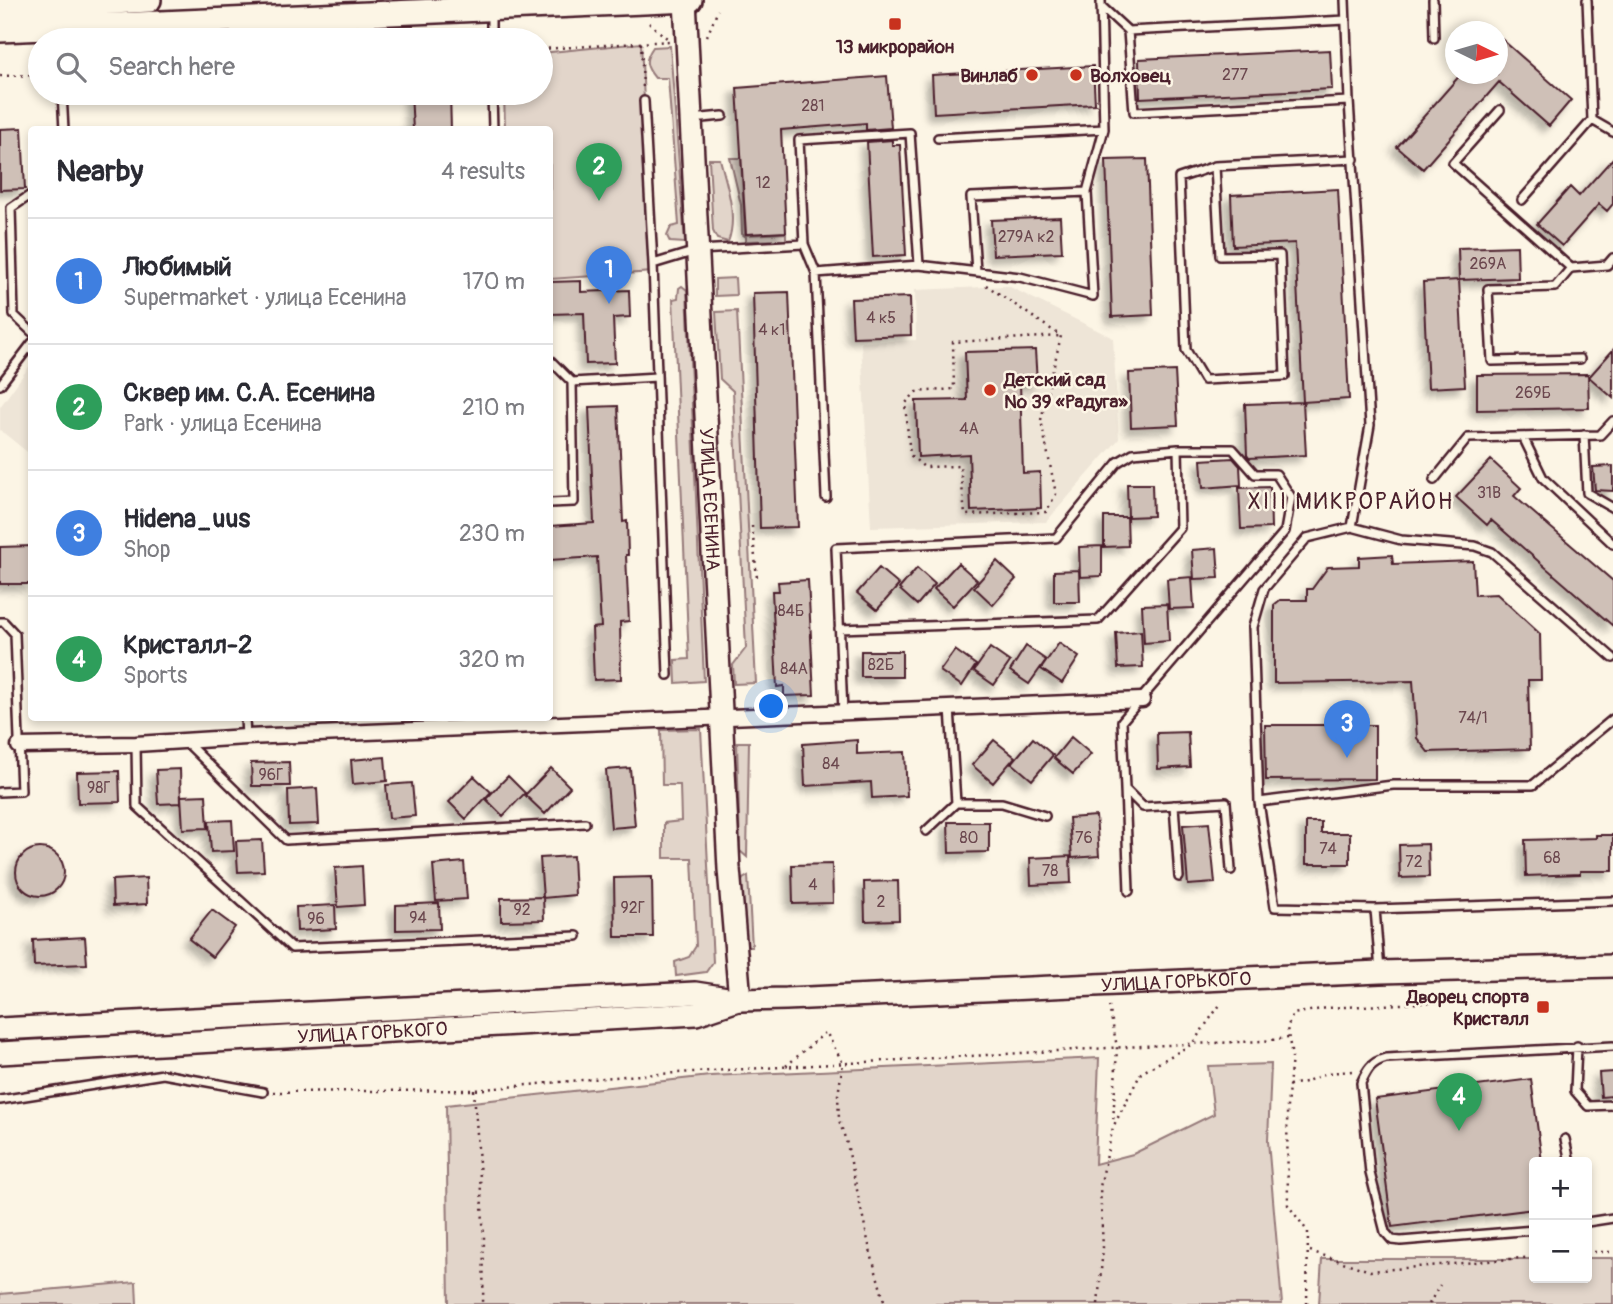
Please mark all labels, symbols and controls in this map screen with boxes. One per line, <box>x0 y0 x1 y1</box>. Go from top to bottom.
marker: 13 микрорайон <box>887 16 903 32</box>
north arrow <box>1445 21 1508 84</box>
search box <box>28 28 553 105</box>
place label: 13 микрорайон <box>836 35 954 59</box>
icon: search <box>52 48 90 86</box>
text: Search here <box>108 51 235 83</box>
place label: Винлаб <box>960 64 1018 88</box>
place label: Волховец <box>1090 64 1171 88</box>
house number: 277 <box>1222 65 1248 85</box>
marker: Винлаб <box>1024 67 1040 83</box>
marker: Волховец <box>1068 67 1084 83</box>
house number: 281 <box>801 96 825 116</box>
pin: 2 <box>576 143 622 201</box>
text: Nearby <box>56 153 143 190</box>
text: 4 results <box>441 157 525 186</box>
house number: 12 <box>755 173 771 193</box>
house number: 279А к2 <box>998 227 1054 247</box>
pin: 1 <box>586 246 632 304</box>
text: Любимый <box>123 251 232 283</box>
house number: 269А <box>1470 254 1506 274</box>
text: 1 <box>75 267 84 296</box>
text: 170 m <box>463 267 525 296</box>
text: Supermarket · улица Есенина <box>123 283 406 312</box>
house number: 4 к5 <box>866 308 896 328</box>
house number: 4 к1 <box>758 320 786 340</box>
place label: Детский сад № 39 «Радуга» <box>1003 368 1128 414</box>
text: Сквер им. С.А. Есенина <box>123 377 375 409</box>
marker: Детский сад № 39 «Радуга» <box>982 382 998 398</box>
house number: 269Б <box>1515 383 1551 403</box>
text: 2 <box>73 393 85 422</box>
text: 210 m <box>462 393 525 422</box>
text: Park · улица Есенина <box>123 409 322 438</box>
house number: 4А <box>959 419 979 439</box>
street label: УЛИЦА ЕСЕНИНА <box>694 427 725 572</box>
house number: 31В <box>1477 483 1501 503</box>
district label: XIII МИКРОРАЙОН <box>1248 487 1454 516</box>
text: Hidena_uus <box>123 503 250 535</box>
text: 3 <box>73 519 85 548</box>
text: 230 m <box>459 519 525 548</box>
text: Shop <box>123 535 171 564</box>
house number: 84Б <box>778 601 804 621</box>
text: Кристалл-2 <box>123 629 253 661</box>
text: 4 <box>72 645 86 674</box>
text: 320 m <box>458 645 525 674</box>
house number: 82Б <box>868 655 894 675</box>
house number: 84А <box>780 659 808 679</box>
text: Sports <box>123 661 187 690</box>
your location <box>754 689 788 723</box>
pin: 3 <box>1324 700 1370 758</box>
house number: 74/1 <box>1458 708 1488 728</box>
house number: 84 <box>822 754 840 774</box>
house number: 96Г <box>258 765 284 785</box>
house number: 98Г <box>87 778 111 798</box>
house number: 80 <box>960 828 979 848</box>
house number: 76 <box>1075 828 1093 848</box>
house number: 74 <box>1319 839 1337 859</box>
house number: 68 <box>1543 848 1561 868</box>
house number: 72 <box>1405 852 1423 872</box>
house number: 78 <box>1042 861 1058 881</box>
house number: 4 <box>808 875 818 895</box>
house number: 2 <box>877 892 886 912</box>
house number: 92Г <box>621 898 645 918</box>
house number: 92 <box>513 900 531 920</box>
house number: 94 <box>409 908 427 928</box>
house number: 96 <box>307 909 325 929</box>
street label: УЛИЦА ГОРЬКОГО <box>1100 967 1252 998</box>
place label: Дворец спорта Кристалл <box>1406 985 1529 1031</box>
marker: Дворец спорта Кристалл <box>1535 999 1551 1015</box>
street label: УЛИЦА ГОРЬКОГО <box>297 1017 448 1049</box>
pin: 4 <box>1436 1073 1482 1131</box>
map controls <box>1529 1157 1592 1283</box>
button: + <box>1529 1157 1592 1220</box>
button: − <box>1529 1220 1592 1283</box>

